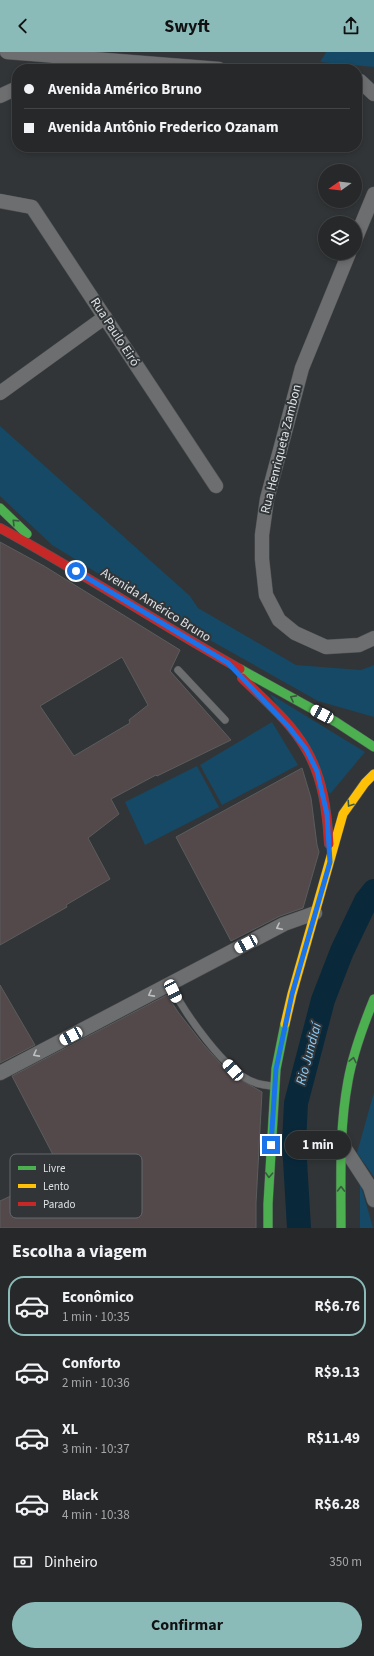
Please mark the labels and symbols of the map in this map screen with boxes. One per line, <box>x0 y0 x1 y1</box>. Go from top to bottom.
north arrow <box>318 164 362 208</box>
street label: Rua Paulo Eiró <box>86 294 144 370</box>
street label: Rua Henriqueta Zambon <box>256 382 306 516</box>
one-way arrow <box>12 519 20 527</box>
route start <box>67 562 85 580</box>
street label: Avenida Américo Bruno <box>97 564 215 646</box>
one-way arrow <box>289 695 297 703</box>
car <box>309 703 335 725</box>
one-way arrow <box>348 800 355 807</box>
one-way arrow <box>276 922 283 930</box>
car <box>233 933 259 955</box>
car <box>162 978 184 1004</box>
one-way arrow <box>148 989 155 996</box>
water label: Rio Jundiaí <box>291 1019 327 1087</box>
car <box>58 1025 84 1047</box>
one-way arrow <box>33 1049 40 1057</box>
car <box>221 1057 245 1083</box>
one-way arrow <box>348 1057 356 1063</box>
callout: 1 min <box>285 1131 351 1159</box>
route end <box>262 1136 280 1154</box>
legend <box>10 1154 142 1218</box>
text: Livre <box>43 1161 66 1176</box>
one-way arrow <box>265 1172 274 1178</box>
text: Lento <box>43 1179 69 1194</box>
one-way arrow <box>337 1186 345 1192</box>
text: Parado <box>43 1197 76 1212</box>

